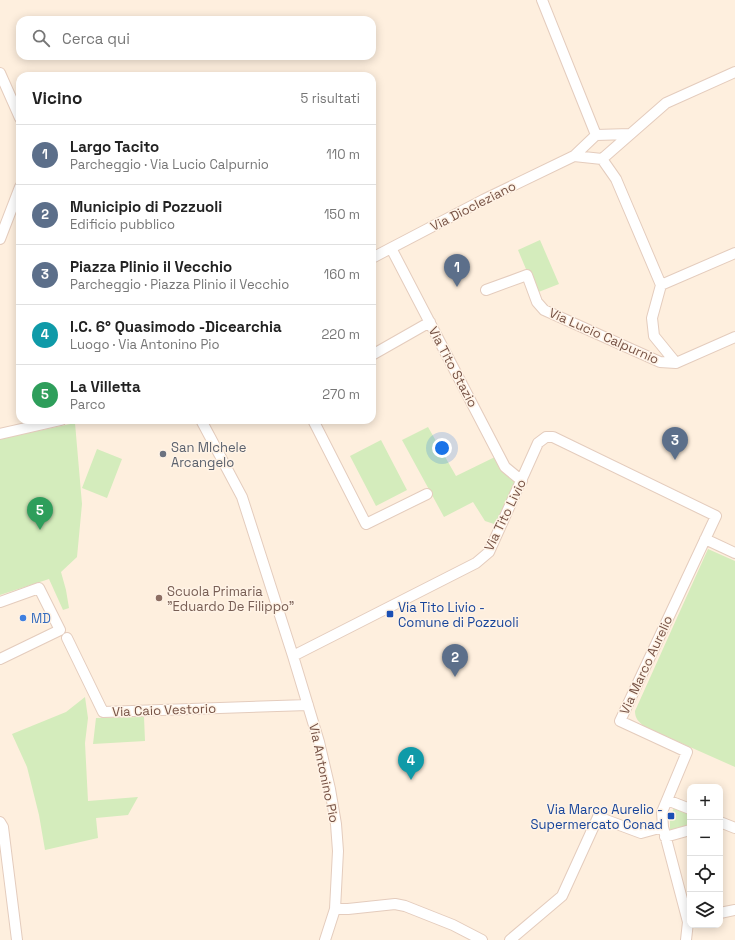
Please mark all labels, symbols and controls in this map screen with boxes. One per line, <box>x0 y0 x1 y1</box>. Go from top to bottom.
search box <box>16 16 376 60</box>
icon: search <box>30 27 52 49</box>
text: Cerca qui <box>62 29 130 48</box>
text: Vicino <box>32 87 82 109</box>
text: 5 risultati <box>301 90 360 107</box>
text: Largo Tacito <box>70 137 159 156</box>
text: 1 <box>42 146 48 163</box>
text: 110 m <box>326 146 360 163</box>
text: Parcheggio · Via Lucio Calpurnio <box>70 156 269 173</box>
street label: Via Diocleziano <box>427 177 519 235</box>
text: Municipio di Pozzuoli <box>70 197 222 216</box>
text: 2 <box>41 206 49 223</box>
text: 150 m <box>324 206 360 223</box>
text: Edificio pubblico <box>70 216 175 233</box>
pin: 1 <box>444 254 470 287</box>
text: Piazza Plinio il Vecchio <box>70 257 232 276</box>
text: 3 <box>41 266 49 283</box>
text: 160 m <box>324 266 360 283</box>
text: Parcheggio · Piazza Plinio il Vecchio <box>70 276 289 293</box>
street label: Via Lucio Calpurnio <box>546 304 662 368</box>
text: I.C. 6° Quasimodo -Dicearchia <box>70 317 282 336</box>
street label: Via Tito Stazio <box>425 324 481 410</box>
text: 4 <box>41 326 49 343</box>
text: 220 m <box>321 326 360 343</box>
text: Luogo · Via Antonino Pio <box>70 336 220 353</box>
text: La Villetta <box>70 377 141 396</box>
text: 5 <box>41 386 49 403</box>
text: 270 m <box>322 386 360 403</box>
text: Parco <box>70 396 106 413</box>
pin: 3 <box>662 427 688 460</box>
your location <box>432 438 452 458</box>
place label: San MIchele Arcangelo <box>171 439 247 471</box>
marker: San MIchele Arcangelo <box>158 449 168 459</box>
street label: Via Tito Livio <box>480 476 530 554</box>
pin: 5 <box>27 497 53 530</box>
place label: Scuola Primaria "Eduardo De Filippo" <box>167 583 294 615</box>
marker: Scuola Primaria "Eduardo De Filippo" <box>154 593 164 603</box>
place label: Via Tito Livio - Comune di Pozzuoli <box>398 599 519 631</box>
marker: Via Tito Livio - Comune di Pozzuoli <box>385 609 395 619</box>
place label: MD <box>31 610 51 627</box>
marker: MD <box>18 613 28 623</box>
street label: Via Marco Aurelio <box>616 613 676 717</box>
pin: 2 <box>442 644 468 677</box>
street label: Via Caio Vestorio <box>112 700 216 720</box>
street label: Via Antonino Pio <box>305 722 343 824</box>
pin: 4 <box>398 747 424 780</box>
map controls <box>687 784 723 928</box>
button: + <box>687 784 723 820</box>
place label: Via Marco Aurelio - Supermercato Conad <box>531 801 663 833</box>
marker: Via Marco Aurelio - Supermercato Conad <box>666 811 676 821</box>
button: − <box>687 820 723 856</box>
button: locate <box>687 856 723 892</box>
button: layers <box>687 892 723 928</box>

